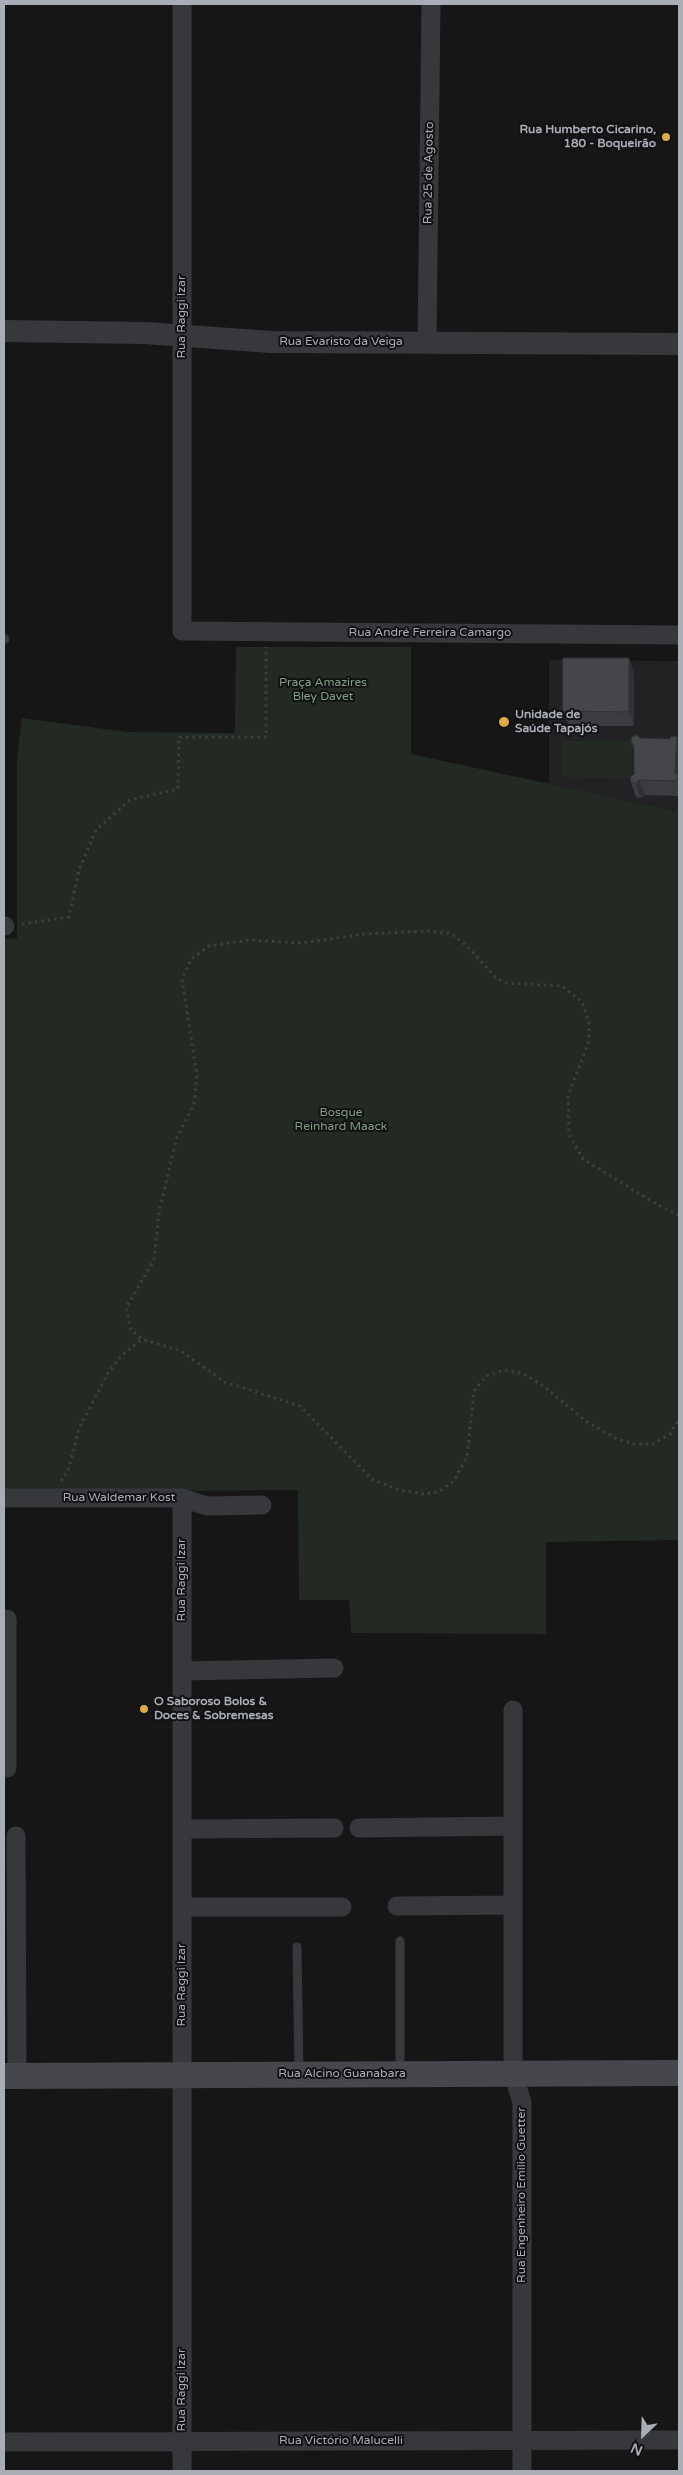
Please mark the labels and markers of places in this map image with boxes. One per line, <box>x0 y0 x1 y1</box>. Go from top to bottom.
place label: Rua Humberto Cicarino, 180 - Boqueirão <box>520 123 656 151</box>
marker: Rua Humberto Cicarino, 180 - Boqueirão <box>660 131 672 143</box>
place label: Unidade de Saúde Tapajós <box>515 708 597 736</box>
marker: Unidade de Saúde Tapajós <box>497 715 511 729</box>
place label: O Saboroso Bolos & Doces & Sobremesas <box>154 1695 274 1723</box>
marker: O Saboroso Bolos & Doces & Sobremesas <box>138 1703 150 1715</box>

